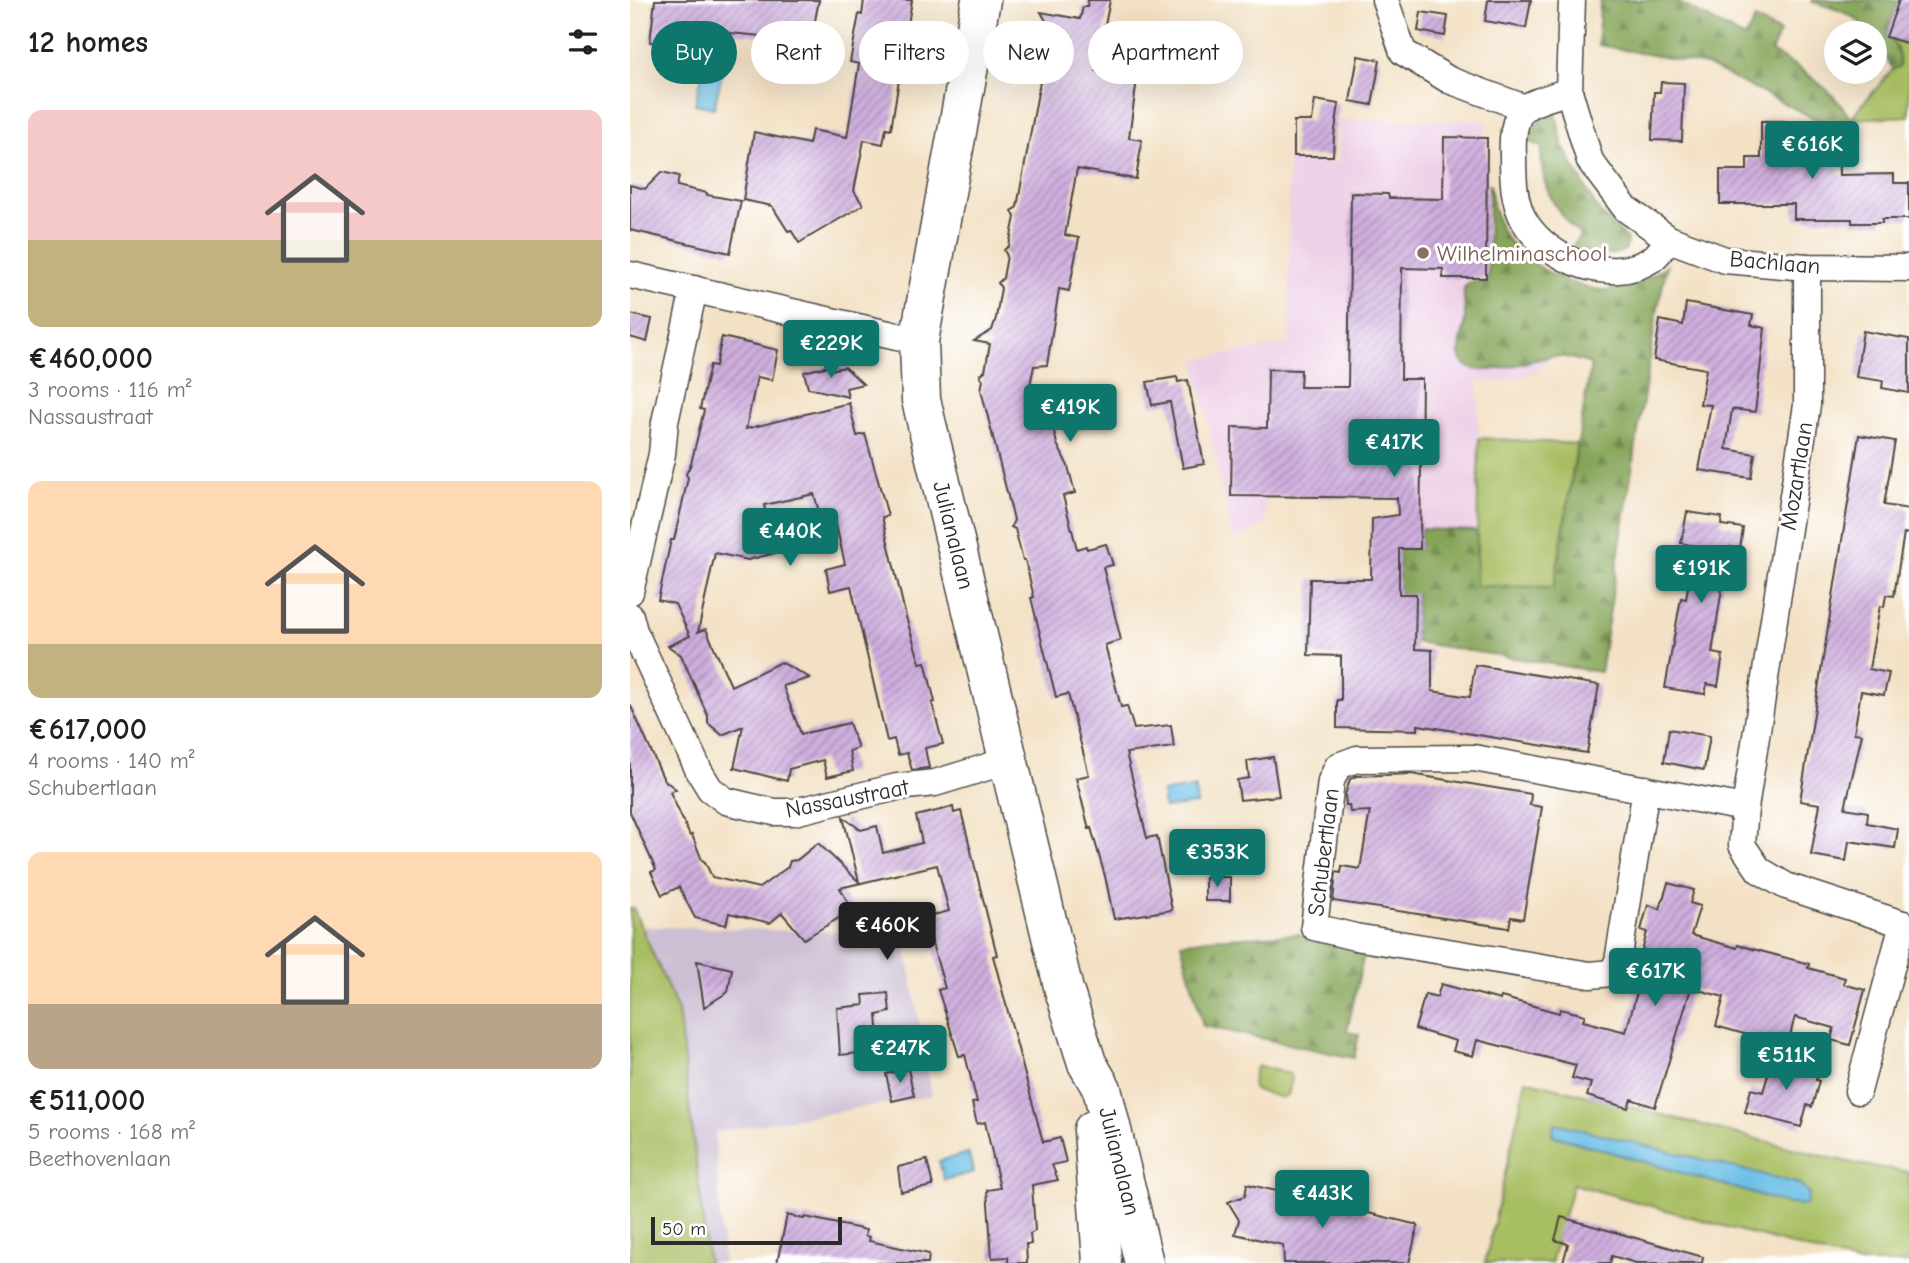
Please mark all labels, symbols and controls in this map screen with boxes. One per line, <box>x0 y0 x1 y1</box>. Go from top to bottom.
chip: Buy <box>651 21 737 84</box>
chip: Rent <box>751 21 845 84</box>
chip: Filters <box>859 21 969 84</box>
chip: New <box>983 21 1074 84</box>
chip: Apartment <box>1088 21 1243 84</box>
map controls <box>1824 21 1887 84</box>
button: layers <box>1824 21 1887 84</box>
icon: filters <box>564 23 602 61</box>
text: 12 homes <box>28 25 148 60</box>
pin: €616K <box>1763 122 1861 181</box>
text: €616K <box>1781 130 1843 157</box>
icon: home <box>252 155 378 281</box>
place label: Wilhelminaschool <box>1437 240 1607 267</box>
marker: Wilhelminaschool <box>1415 245 1431 261</box>
street label: Bachlaan <box>1728 245 1821 280</box>
pin: €229K <box>782 320 880 380</box>
text: €229K <box>799 329 863 356</box>
text: €460,000 <box>28 341 153 376</box>
text: 3 rooms · 116 m² <box>28 376 192 403</box>
pin: €419K <box>1021 384 1119 444</box>
text: €419K <box>1040 393 1100 420</box>
text: Nassaustraat <box>28 403 153 430</box>
pin: €417K <box>1345 420 1443 479</box>
street label: Mozartlaan <box>1775 420 1818 532</box>
text: €417K <box>1365 428 1423 455</box>
street label: Julianalaan <box>927 478 980 592</box>
pin: €440K <box>741 508 839 568</box>
text: €440K <box>758 517 822 544</box>
icon: home <box>252 526 378 652</box>
pin: €191K <box>1652 546 1750 605</box>
text: €191K <box>1672 554 1730 581</box>
text: €617,000 <box>28 712 147 747</box>
text: 4 rooms · 140 m² <box>28 747 195 774</box>
street label: Nassaustraat <box>783 773 912 824</box>
text: Schubertlaan <box>28 774 157 801</box>
street label: Schubertlaan <box>1302 786 1345 918</box>
pin: €353K <box>1168 830 1266 889</box>
text: €353K <box>1185 838 1249 865</box>
icon: home <box>252 897 378 1023</box>
pin: €460K <box>838 902 936 962</box>
text: €460K <box>855 911 919 938</box>
pin: €617K <box>1606 948 1704 1008</box>
text: €617K <box>1625 957 1685 984</box>
pin: €247K <box>851 1026 949 1085</box>
pin: €511K <box>1737 1032 1835 1092</box>
text: €247K <box>870 1034 930 1061</box>
text: €511K <box>1756 1041 1816 1068</box>
text: €511,000 <box>28 1083 145 1118</box>
street label: Julianalaan <box>1093 1104 1146 1218</box>
text: 5 rooms · 168 m² <box>28 1118 195 1145</box>
text: Beethovenlaan <box>28 1145 171 1172</box>
pin: €443K <box>1273 1170 1371 1230</box>
text: €443K <box>1291 1179 1353 1206</box>
scale bar <box>651 1214 842 1246</box>
text: 50 m <box>662 1218 706 1240</box>

